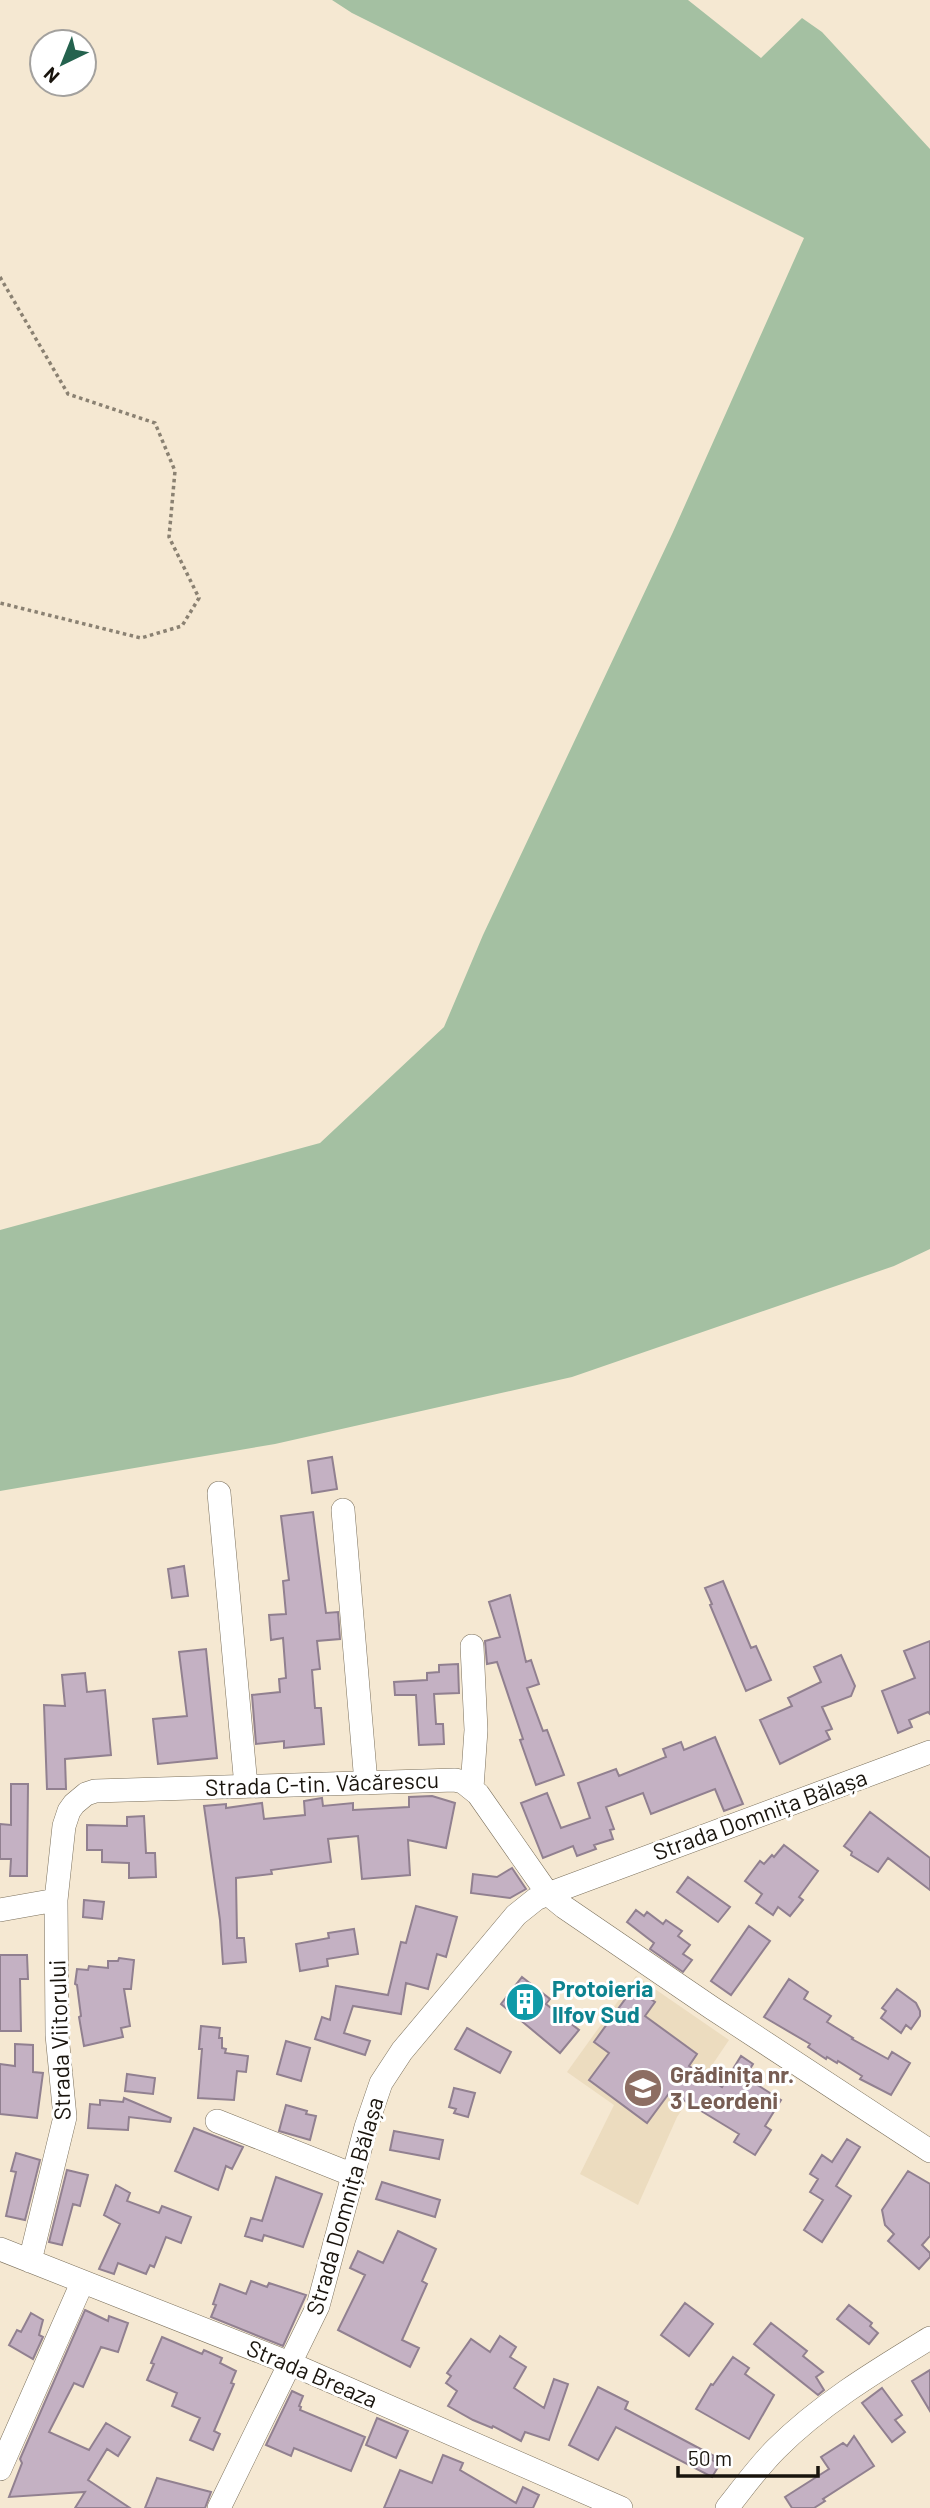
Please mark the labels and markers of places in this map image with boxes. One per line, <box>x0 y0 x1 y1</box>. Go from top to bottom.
place label: Protoieria Ilfov Sud <box>552 1974 653 2028</box>
building icon: Protoieria Ilfov Sud <box>504 1981 546 2023</box>
place label: Grădinița nr. 3 Leordeni <box>670 2060 794 2114</box>
school or university icon: Grădinița nr. 3 Leordeni <box>622 2067 664 2109</box>

